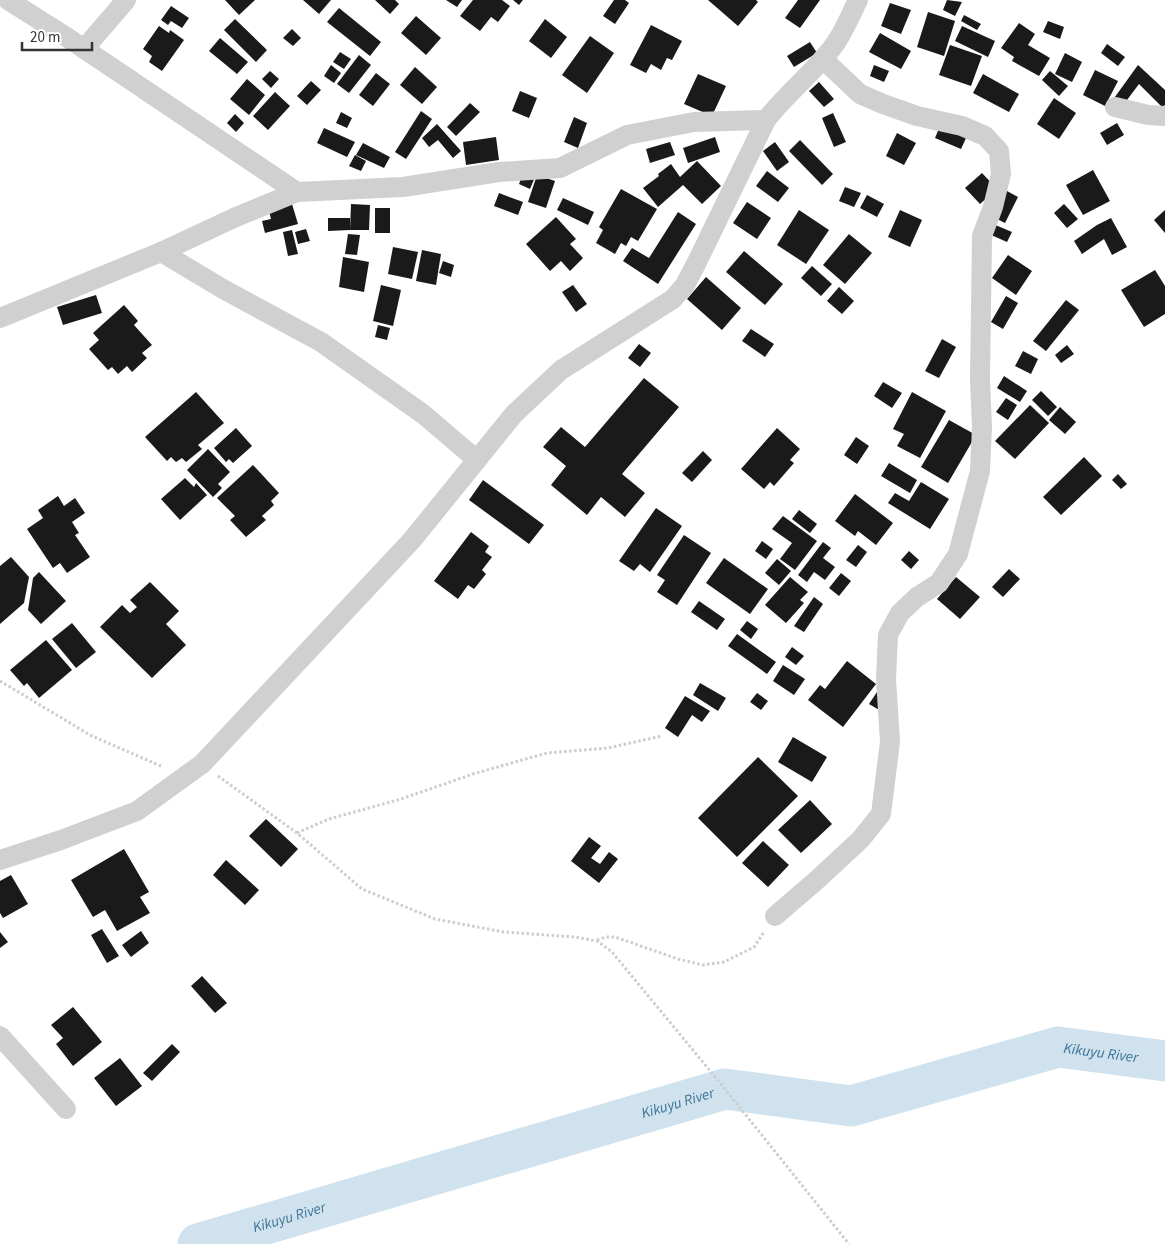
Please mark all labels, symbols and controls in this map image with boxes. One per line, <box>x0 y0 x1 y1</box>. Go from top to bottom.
scale bar <box>22 20 92 52</box>
text: 20 m <box>30 27 60 48</box>
water label: Kikuyu River <box>1062 1037 1140 1068</box>
water label: Kikuyu River <box>639 1082 718 1124</box>
water label: Kikuyu River <box>250 1196 329 1238</box>

